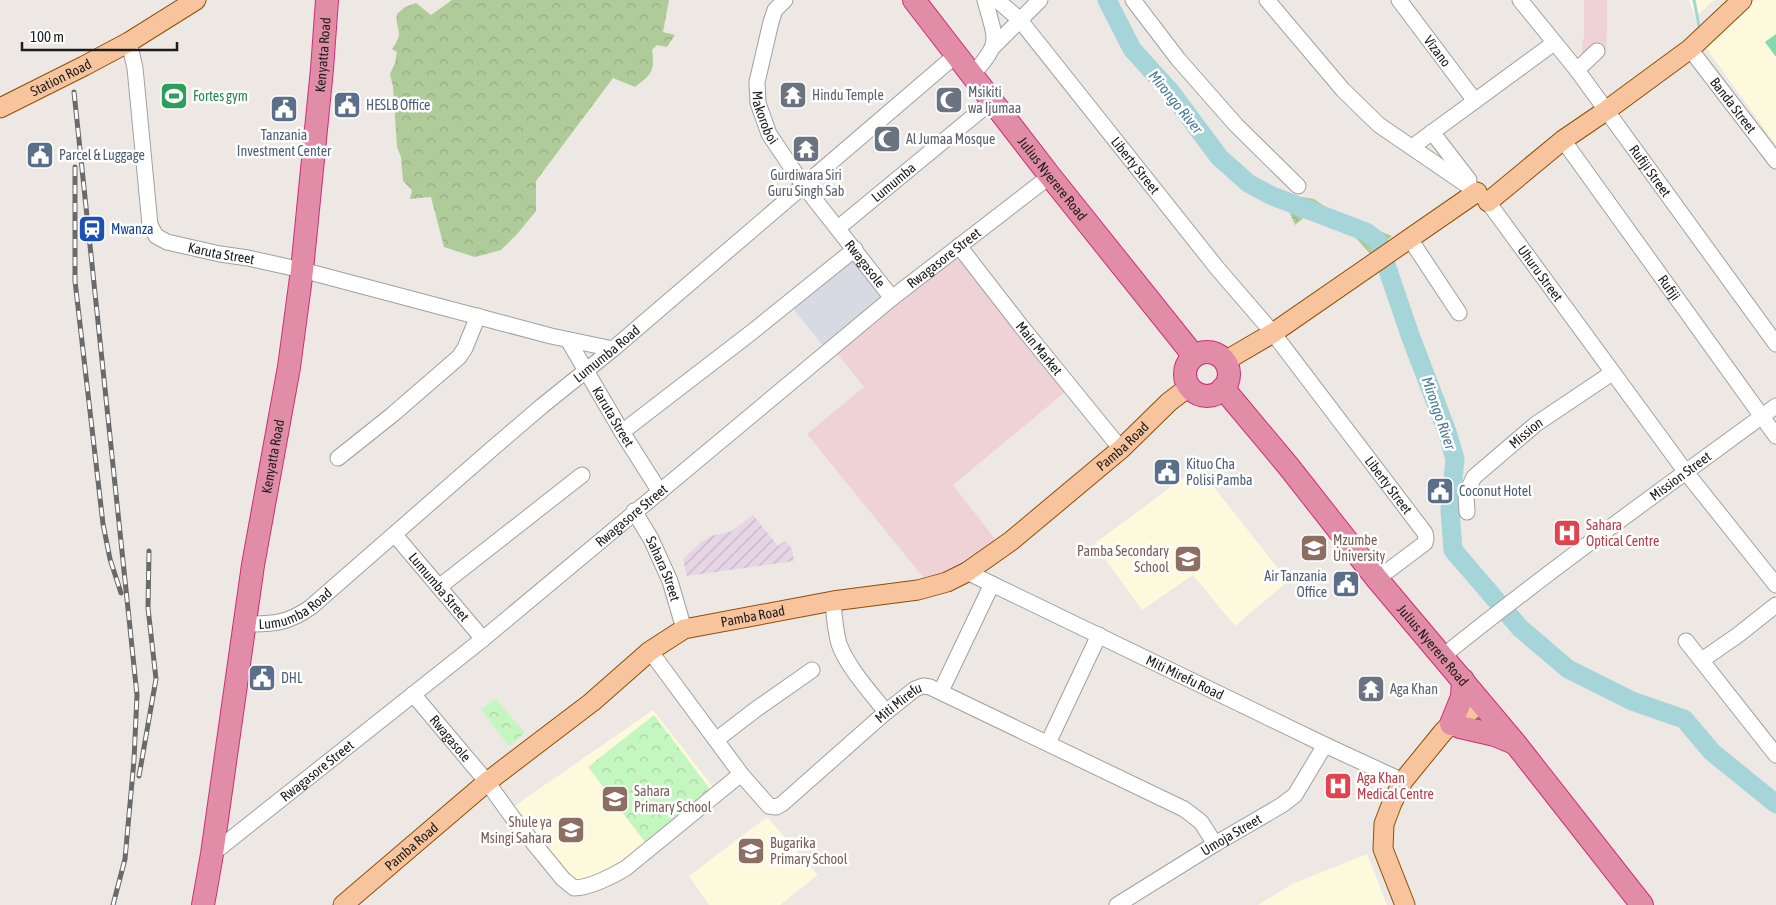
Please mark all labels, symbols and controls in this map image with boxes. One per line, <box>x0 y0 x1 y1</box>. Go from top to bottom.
street label: Kenyatta Road <box>312 17 334 93</box>
scale bar <box>22 20 178 52</box>
text: 100 m <box>30 28 64 45</box>
street label: Vizano <box>1421 32 1454 70</box>
street label: Station Road <box>28 56 94 99</box>
water label: Mirongo River <box>1146 67 1207 137</box>
street label: Banda Street <box>1707 74 1760 136</box>
temple icon: Hindu Temple <box>778 80 808 110</box>
sports icon: Fortes gym <box>159 81 189 111</box>
place label: Msikiti wa Ijumaa <box>968 84 1021 116</box>
mosque icon: Msikiti wa Ijumaa <box>934 85 964 115</box>
place label: Hindu Temple <box>812 87 884 103</box>
place label: Fortes gym <box>193 88 248 104</box>
public building icon: HESLB Office <box>332 90 362 120</box>
street label: Makoroboi <box>749 90 781 147</box>
public building icon: Tanzania Investment Center <box>269 94 299 124</box>
place label: HESLB Office <box>366 97 430 113</box>
mosque icon: Al Jumaa Mosque <box>872 124 902 154</box>
place label: Tanzania Investment Center <box>237 127 332 159</box>
place label: Al Jumaa Mosque <box>906 131 995 147</box>
temple icon: Gurdiwara Siri Guru Singh Sab <box>791 134 821 164</box>
street label: Julius Nyerere Road <box>1015 134 1090 224</box>
street label: Liberty Street <box>1108 134 1163 197</box>
public building icon: Parcel & Luggage <box>25 140 55 170</box>
street label: Rufiji Street <box>1626 142 1674 200</box>
place label: Parcel & Luggage <box>59 147 145 163</box>
street label: Lumumba <box>868 159 919 205</box>
place label: Gurdiwara Siri Guru Singh Sab <box>768 167 845 199</box>
station icon: Mwanza <box>77 214 107 244</box>
place label: Mwanza <box>111 221 153 237</box>
street label: Rwagasore Street <box>904 224 984 291</box>
street label: Rwagasole <box>842 237 889 291</box>
street label: Karuta Street <box>187 239 256 267</box>
street label: Uhuru Street <box>1514 242 1566 304</box>
street label: Rufiji <box>1655 272 1684 303</box>
street label: Main Market <box>1013 318 1066 378</box>
street label: Lumumba Road <box>570 322 643 386</box>
water label: Mirongo River <box>1419 374 1460 452</box>
street label: Karuta Street <box>589 384 637 450</box>
street label: Mission <box>1506 414 1546 451</box>
street label: Kenyatta Road <box>258 418 287 495</box>
street label: Pamba Road <box>1093 419 1152 474</box>
street label: Mission Street <box>1647 448 1714 504</box>
street label: Liberty Street <box>1362 453 1416 517</box>
place label: Kituo Cha Polisi Pamba <box>1186 456 1253 488</box>
public building icon: Kituo Cha Polisi Pamba <box>1152 457 1182 487</box>
public building icon: Coconut Hotel <box>1425 476 1455 506</box>
street label: Rwagasore Street <box>592 481 670 550</box>
place label: Coconut Hotel <box>1459 483 1532 499</box>
place label: Sahara Optical Centre <box>1586 517 1659 549</box>
hospital icon: Sahara Optical Centre <box>1552 518 1582 548</box>
place label: Mzumbe University <box>1333 532 1386 564</box>
school or university icon: Mzumbe University <box>1299 533 1329 563</box>
street label: Sahara Street <box>643 534 683 603</box>
place label: Pamba Secondary School <box>1077 543 1169 575</box>
school or university icon: Pamba Secondary School <box>1173 544 1203 574</box>
street label: Lumumba Street <box>405 549 472 625</box>
place label: Air Tanzania Office <box>1264 568 1327 600</box>
public building icon: Air Tanzania Office <box>1331 569 1361 599</box>
street label: Lumumba Road <box>258 585 335 632</box>
street label: Julius Nyerere Road <box>1394 601 1472 689</box>
street label: Pamba Road <box>719 602 786 630</box>
street label: Miti Mirefu Road <box>1143 652 1226 703</box>
public building icon: DHL <box>247 663 277 693</box>
place label: DHL <box>281 670 303 686</box>
temple icon: Aga Khan <box>1356 674 1386 704</box>
street label: Miti Mirefu <box>872 679 924 726</box>
place label: Aga Khan <box>1390 681 1438 697</box>
street label: Rwagasole <box>426 712 474 765</box>
street label: Rwagasore Street <box>277 737 357 805</box>
place label: Aga Khan Medical Centre <box>1357 770 1434 802</box>
hospital icon: Aga Khan Medical Centre <box>1323 771 1353 801</box>
place label: Sahara Primary School <box>634 783 712 815</box>
school or university icon: Sahara Primary School <box>600 784 630 814</box>
street label: Umoja Street <box>1198 811 1264 859</box>
place label: Shule ya Msingi Sahara <box>480 814 552 846</box>
school or university icon: Shule ya Msingi Sahara <box>556 815 586 845</box>
street label: Pamba Road <box>382 819 441 874</box>
place label: Bugarika Primary School <box>770 835 848 867</box>
school or university icon: Bugarika Primary School <box>736 836 766 866</box>

